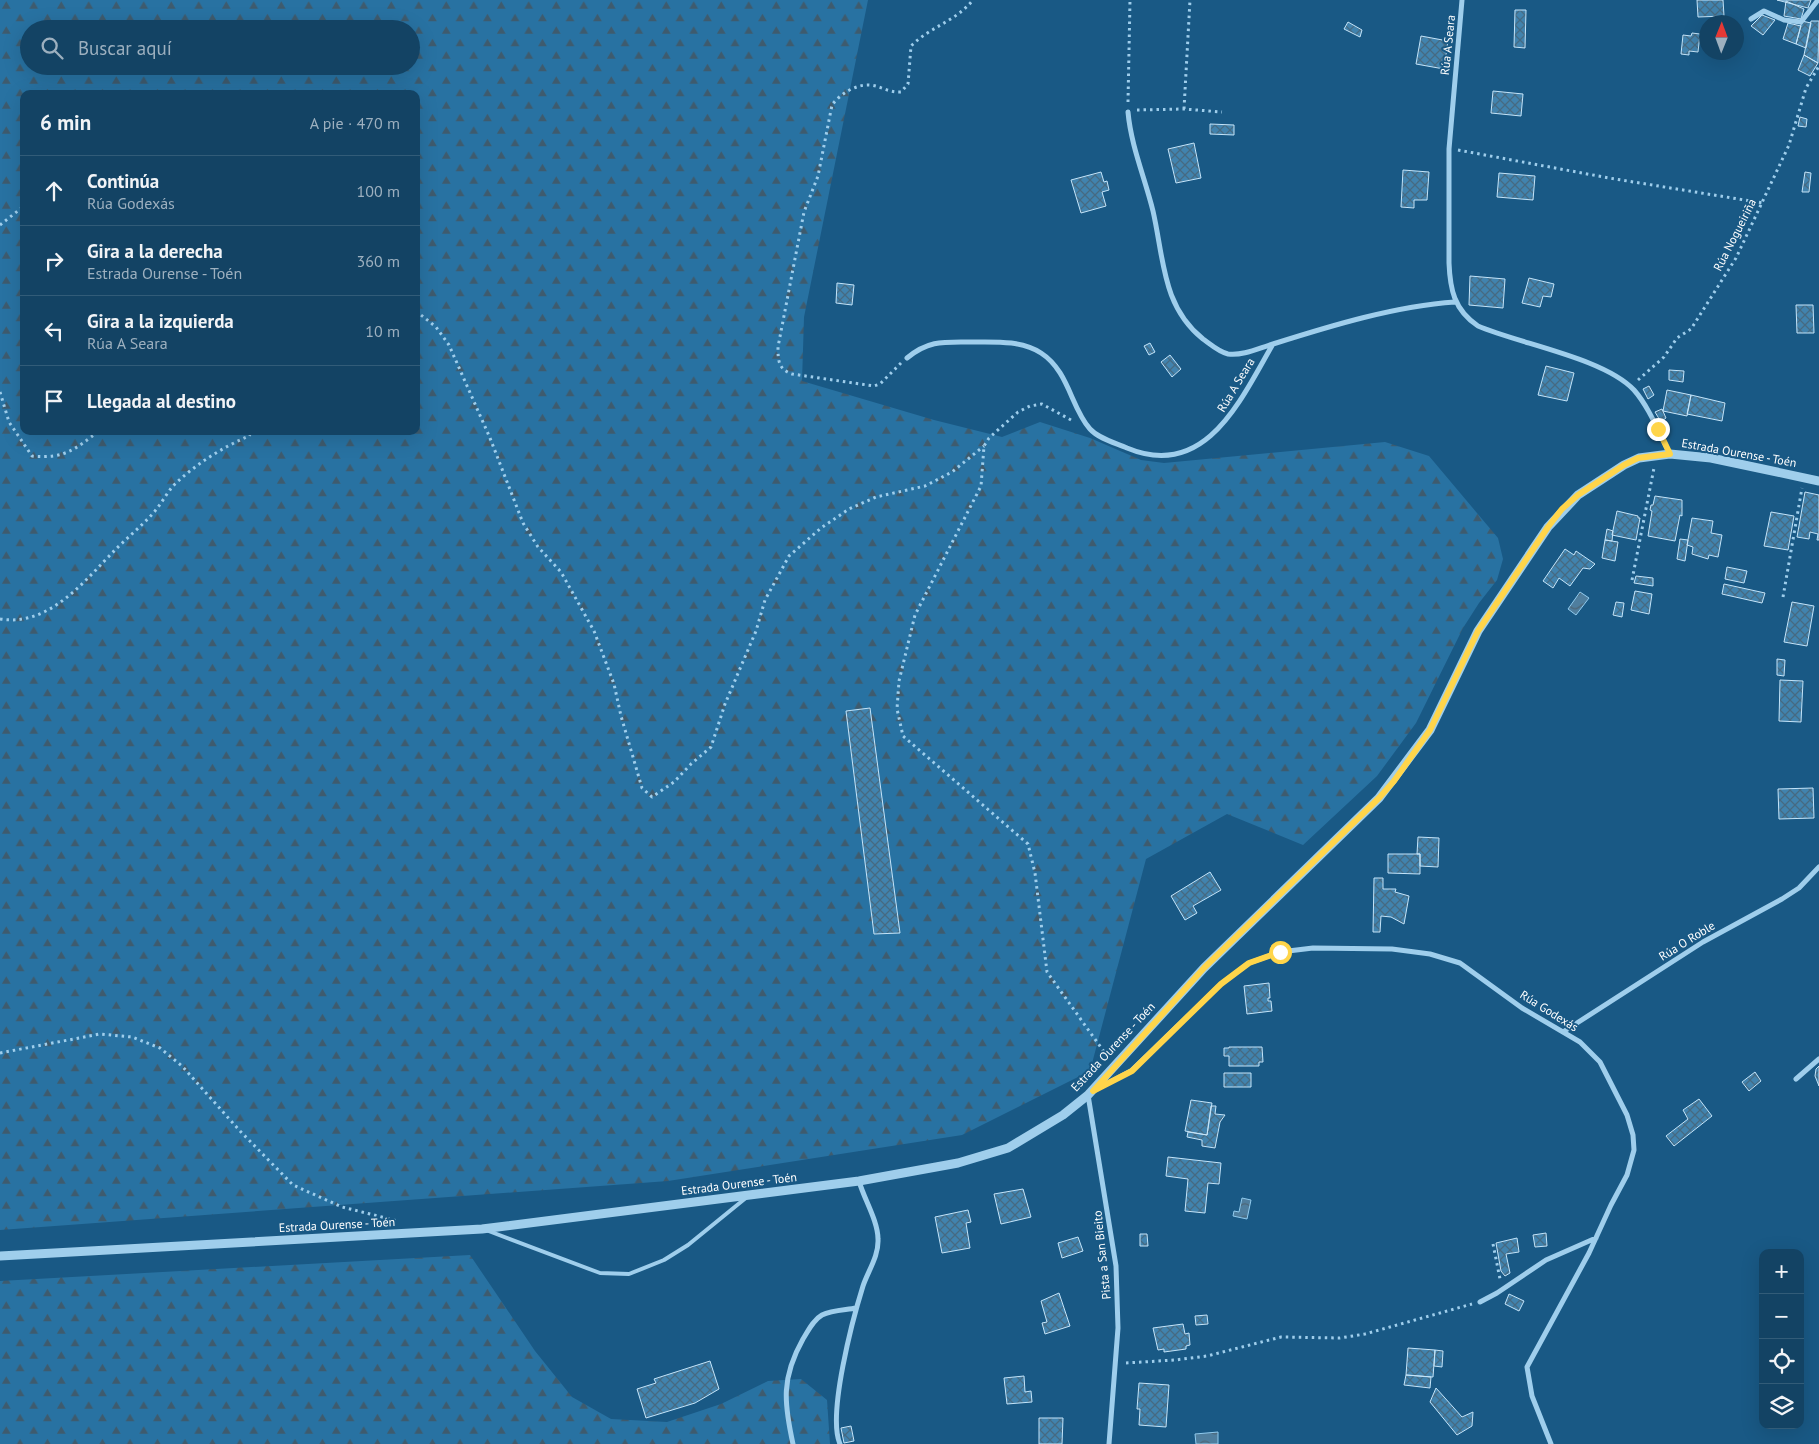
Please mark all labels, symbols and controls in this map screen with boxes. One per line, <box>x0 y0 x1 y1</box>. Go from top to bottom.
street label: Rúa A Seara <box>1437 14 1458 76</box>
north arrow <box>1699 15 1744 60</box>
search box <box>20 20 420 75</box>
icon: search <box>38 34 66 62</box>
text: Buscar aquí <box>78 36 172 60</box>
text: 6 min <box>40 109 91 136</box>
text: A pie · 470 m <box>310 113 400 133</box>
text: Continúa <box>87 169 159 193</box>
icon: ahead <box>40 177 68 205</box>
text: 100 m <box>357 181 400 201</box>
text: Rúa Godexás <box>87 193 175 213</box>
street label: Rúa Nogueiriña <box>1710 196 1759 273</box>
text: Gira a la derecha <box>87 239 223 263</box>
icon: right <box>40 247 68 275</box>
text: 360 m <box>357 251 400 271</box>
text: Estrada Ourense - Toén <box>87 263 242 283</box>
text: Gira a la izquierda <box>87 309 234 333</box>
icon: left <box>40 317 68 345</box>
text: 10 m <box>365 321 400 341</box>
text: Rúa A Seara <box>87 333 168 353</box>
street label: Rúa A Seara <box>1214 355 1258 415</box>
icon: arrive <box>40 387 68 415</box>
text: Llegada al destino <box>87 389 236 413</box>
route end <box>1647 418 1670 441</box>
street label: Estrada Ourense - Toén <box>1680 435 1798 470</box>
street label: Rúa O Roble <box>1656 917 1717 964</box>
route start <box>1269 941 1292 964</box>
street label: Rúa Godexás <box>1517 987 1581 1034</box>
street label: Estrada Ourense - Toén <box>1067 999 1158 1094</box>
street label: Estrada Ourense - Toén <box>680 1169 798 1198</box>
street label: Pista a San Bieito <box>1089 1210 1114 1300</box>
street label: Estrada Ourense - Toén <box>278 1214 395 1235</box>
map controls <box>1759 1249 1804 1429</box>
button: + <box>1759 1249 1804 1294</box>
button: − <box>1759 1294 1804 1339</box>
button: locate <box>1759 1339 1804 1384</box>
button: layers <box>1759 1384 1804 1429</box>

